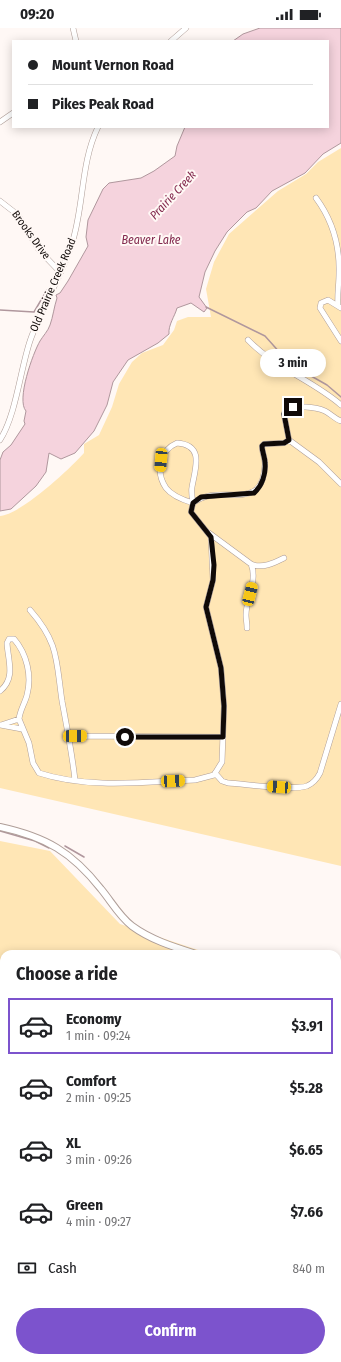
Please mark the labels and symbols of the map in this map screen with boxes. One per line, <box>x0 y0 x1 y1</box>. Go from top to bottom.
water label: Prairie Creek <box>147 168 199 222</box>
street label: Brooks Drive <box>9 208 53 262</box>
water label: Beaver Lake <box>121 233 181 247</box>
street label: Old Prairie Creek Road <box>27 236 79 334</box>
callout: 3 min <box>260 349 326 377</box>
route end <box>284 398 302 416</box>
car <box>154 448 168 472</box>
car <box>241 581 259 607</box>
route start <box>116 728 134 746</box>
car <box>63 730 87 742</box>
car <box>161 774 185 788</box>
car <box>267 780 291 794</box>

